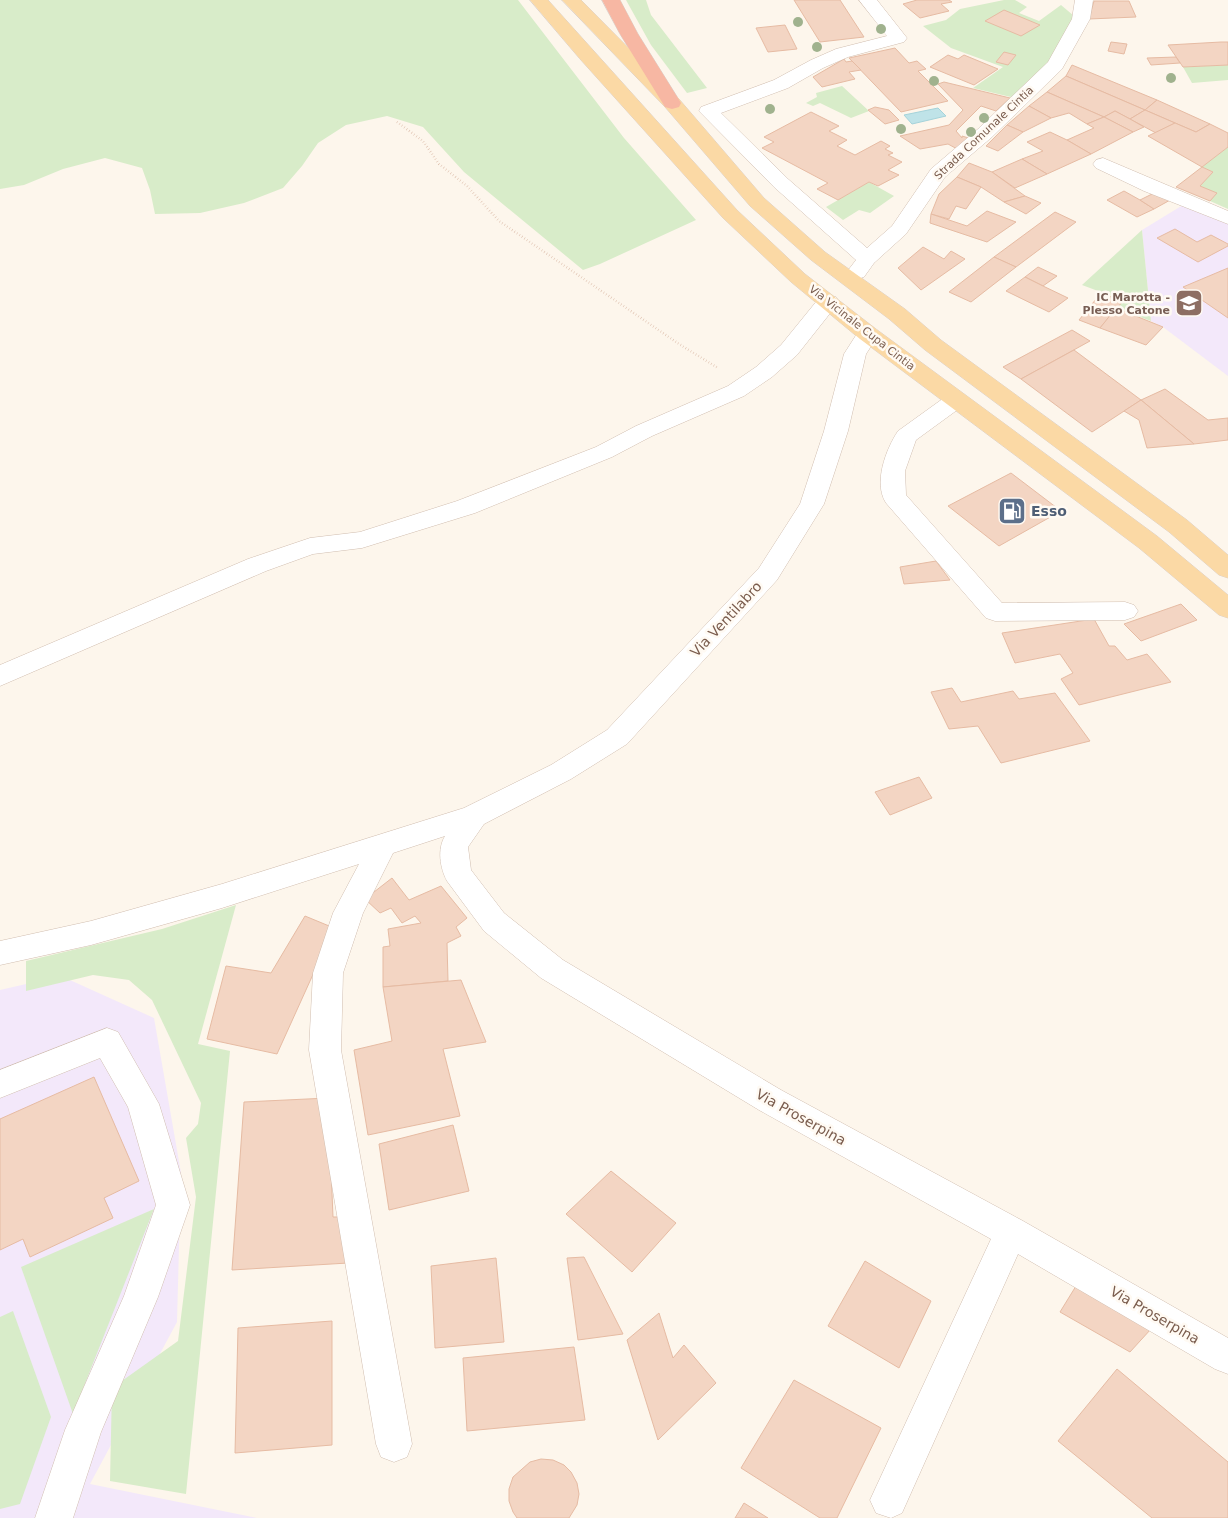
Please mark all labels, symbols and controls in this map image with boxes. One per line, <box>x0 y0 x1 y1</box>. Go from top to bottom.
street label: Strada Comunale Cintia <box>932 84 1036 182</box>
street label: Via Vicinale Cupa Cintia <box>806 283 918 373</box>
school or university icon: IC Marotta - Plesso Catone <box>1174 288 1204 318</box>
place label: IC Marotta - Plesso Catone <box>1083 291 1170 317</box>
fuel station icon: Esso <box>997 496 1027 526</box>
place label: Esso <box>1031 503 1067 519</box>
street label: Via Ventilabro <box>687 578 765 660</box>
street label: Via Proserpina <box>753 1086 849 1148</box>
street label: Via Proserpina <box>1108 1283 1202 1347</box>

